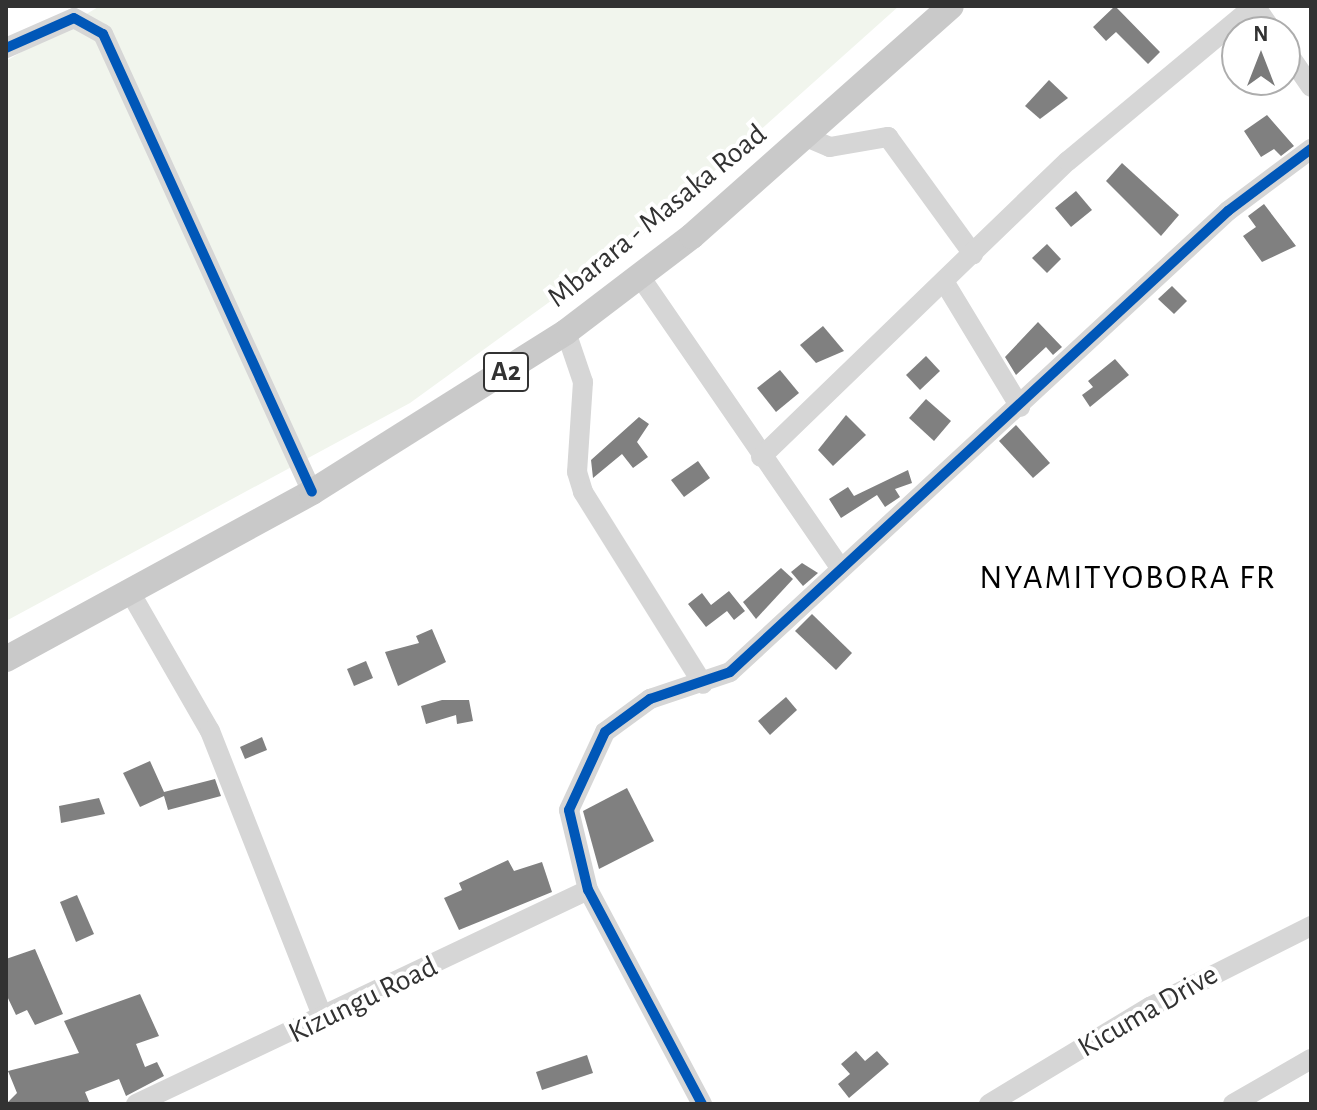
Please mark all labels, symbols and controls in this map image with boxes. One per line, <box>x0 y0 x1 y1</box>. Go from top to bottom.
north arrow <box>1221 16 1301 96</box>
text: N <box>1253 23 1269 45</box>
street label: Mbarara - Masaka Road <box>540 117 774 315</box>
road number: A2 <box>482 348 530 396</box>
district label: NYAMITYOBORA FR <box>979 559 1277 599</box>
street label: Kizungu Road <box>283 949 443 1051</box>
street label: Kicuma Drive <box>1072 957 1224 1065</box>

